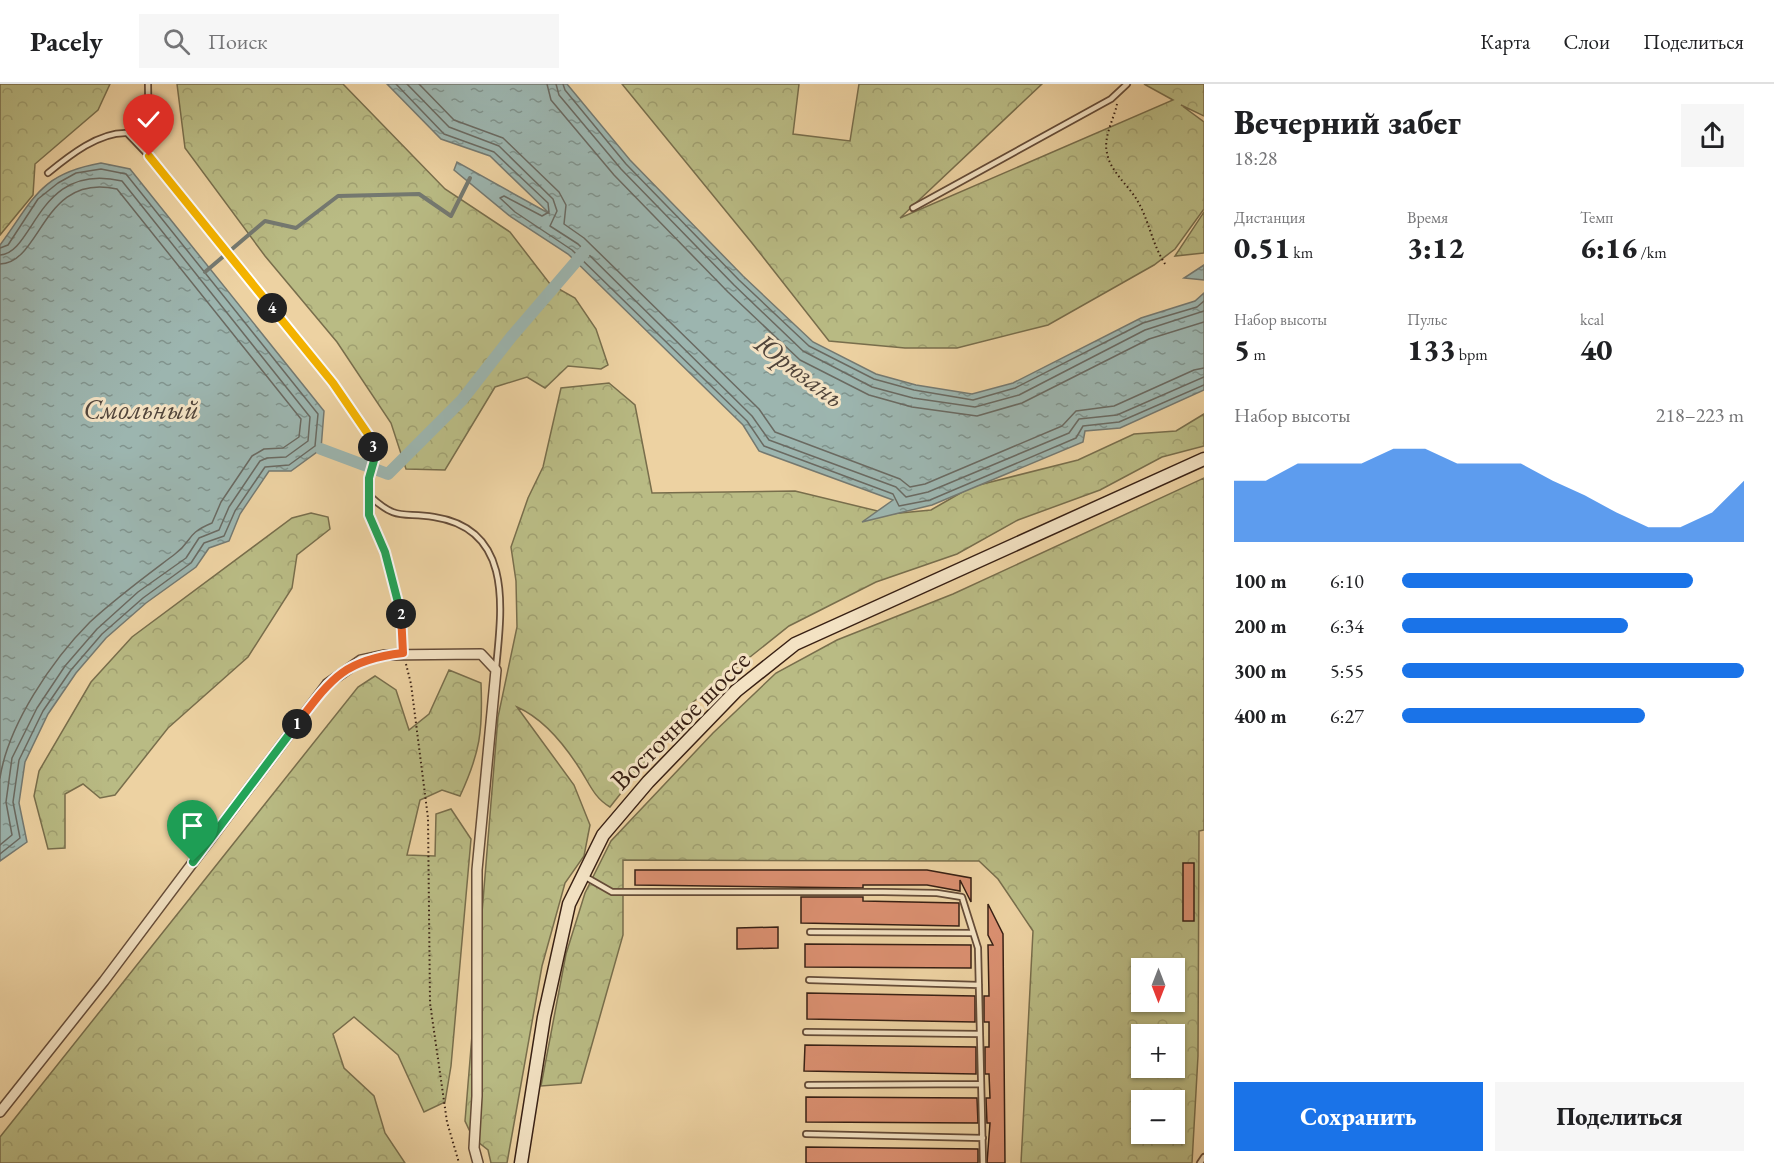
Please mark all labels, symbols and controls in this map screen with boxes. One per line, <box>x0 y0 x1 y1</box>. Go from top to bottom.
search box <box>139 14 559 68</box>
text: Pacely <box>30 23 103 59</box>
icon: search <box>160 25 193 58</box>
text: Поиск <box>208 27 268 56</box>
text: Карта <box>1480 28 1530 55</box>
text: Слои <box>1563 28 1610 55</box>
text: Поделиться <box>1643 28 1744 55</box>
pin <box>123 94 174 156</box>
text: Вечерний забег <box>1234 101 1461 144</box>
icon: check <box>132 103 165 136</box>
button: share <box>1681 104 1744 167</box>
text: 18:28 <box>1234 145 1277 171</box>
text: Дистанция <box>1234 207 1305 228</box>
text: Время <box>1407 207 1448 228</box>
text: Темп <box>1580 207 1613 228</box>
text: 0.51 <box>1234 228 1290 267</box>
text: 3:12 <box>1407 228 1464 267</box>
text: 6:16 <box>1580 228 1637 267</box>
text: km <box>1290 242 1313 263</box>
text: /km <box>1637 242 1667 263</box>
pin: 4 <box>257 293 287 323</box>
text: 4 <box>268 297 276 318</box>
text: Набор высоты <box>1234 309 1327 330</box>
text: Пульс <box>1407 309 1448 330</box>
text: kcal <box>1580 309 1604 330</box>
water label: Юрюзань <box>747 324 852 415</box>
text: 5 <box>1234 330 1250 369</box>
text: 133 <box>1407 330 1456 369</box>
text: 40 <box>1580 330 1612 369</box>
text: m <box>1250 344 1266 365</box>
text: bpm <box>1456 344 1488 365</box>
water label: Смольный <box>83 391 199 427</box>
text: Набор высоты <box>1234 402 1350 428</box>
text: 218–223 m <box>1656 402 1744 428</box>
pin: 3 <box>358 432 388 462</box>
text: 3 <box>369 436 377 457</box>
text: 100 m <box>1234 568 1287 594</box>
text: 6:10 <box>1330 568 1364 594</box>
pin: 2 <box>386 599 416 629</box>
text: 2 <box>397 603 405 624</box>
text: 200 m <box>1234 613 1287 639</box>
text: 6:34 <box>1330 613 1364 639</box>
street label: Восточное шоссе <box>603 643 757 797</box>
text: 300 m <box>1234 658 1287 684</box>
text: 5:55 <box>1330 658 1364 684</box>
text: 400 m <box>1234 703 1287 729</box>
text: 6:27 <box>1330 703 1364 729</box>
pin: 1 <box>282 709 312 739</box>
text: 1 <box>293 713 301 734</box>
pin <box>167 800 218 862</box>
icon: arrive <box>176 809 209 842</box>
north arrow <box>1131 958 1185 1012</box>
map controls <box>1131 958 1185 1144</box>
button: + <box>1131 1024 1185 1078</box>
button: Сохранить <box>1234 1082 1483 1151</box>
button: Поделиться <box>1495 1082 1744 1151</box>
button: − <box>1131 1090 1185 1144</box>

